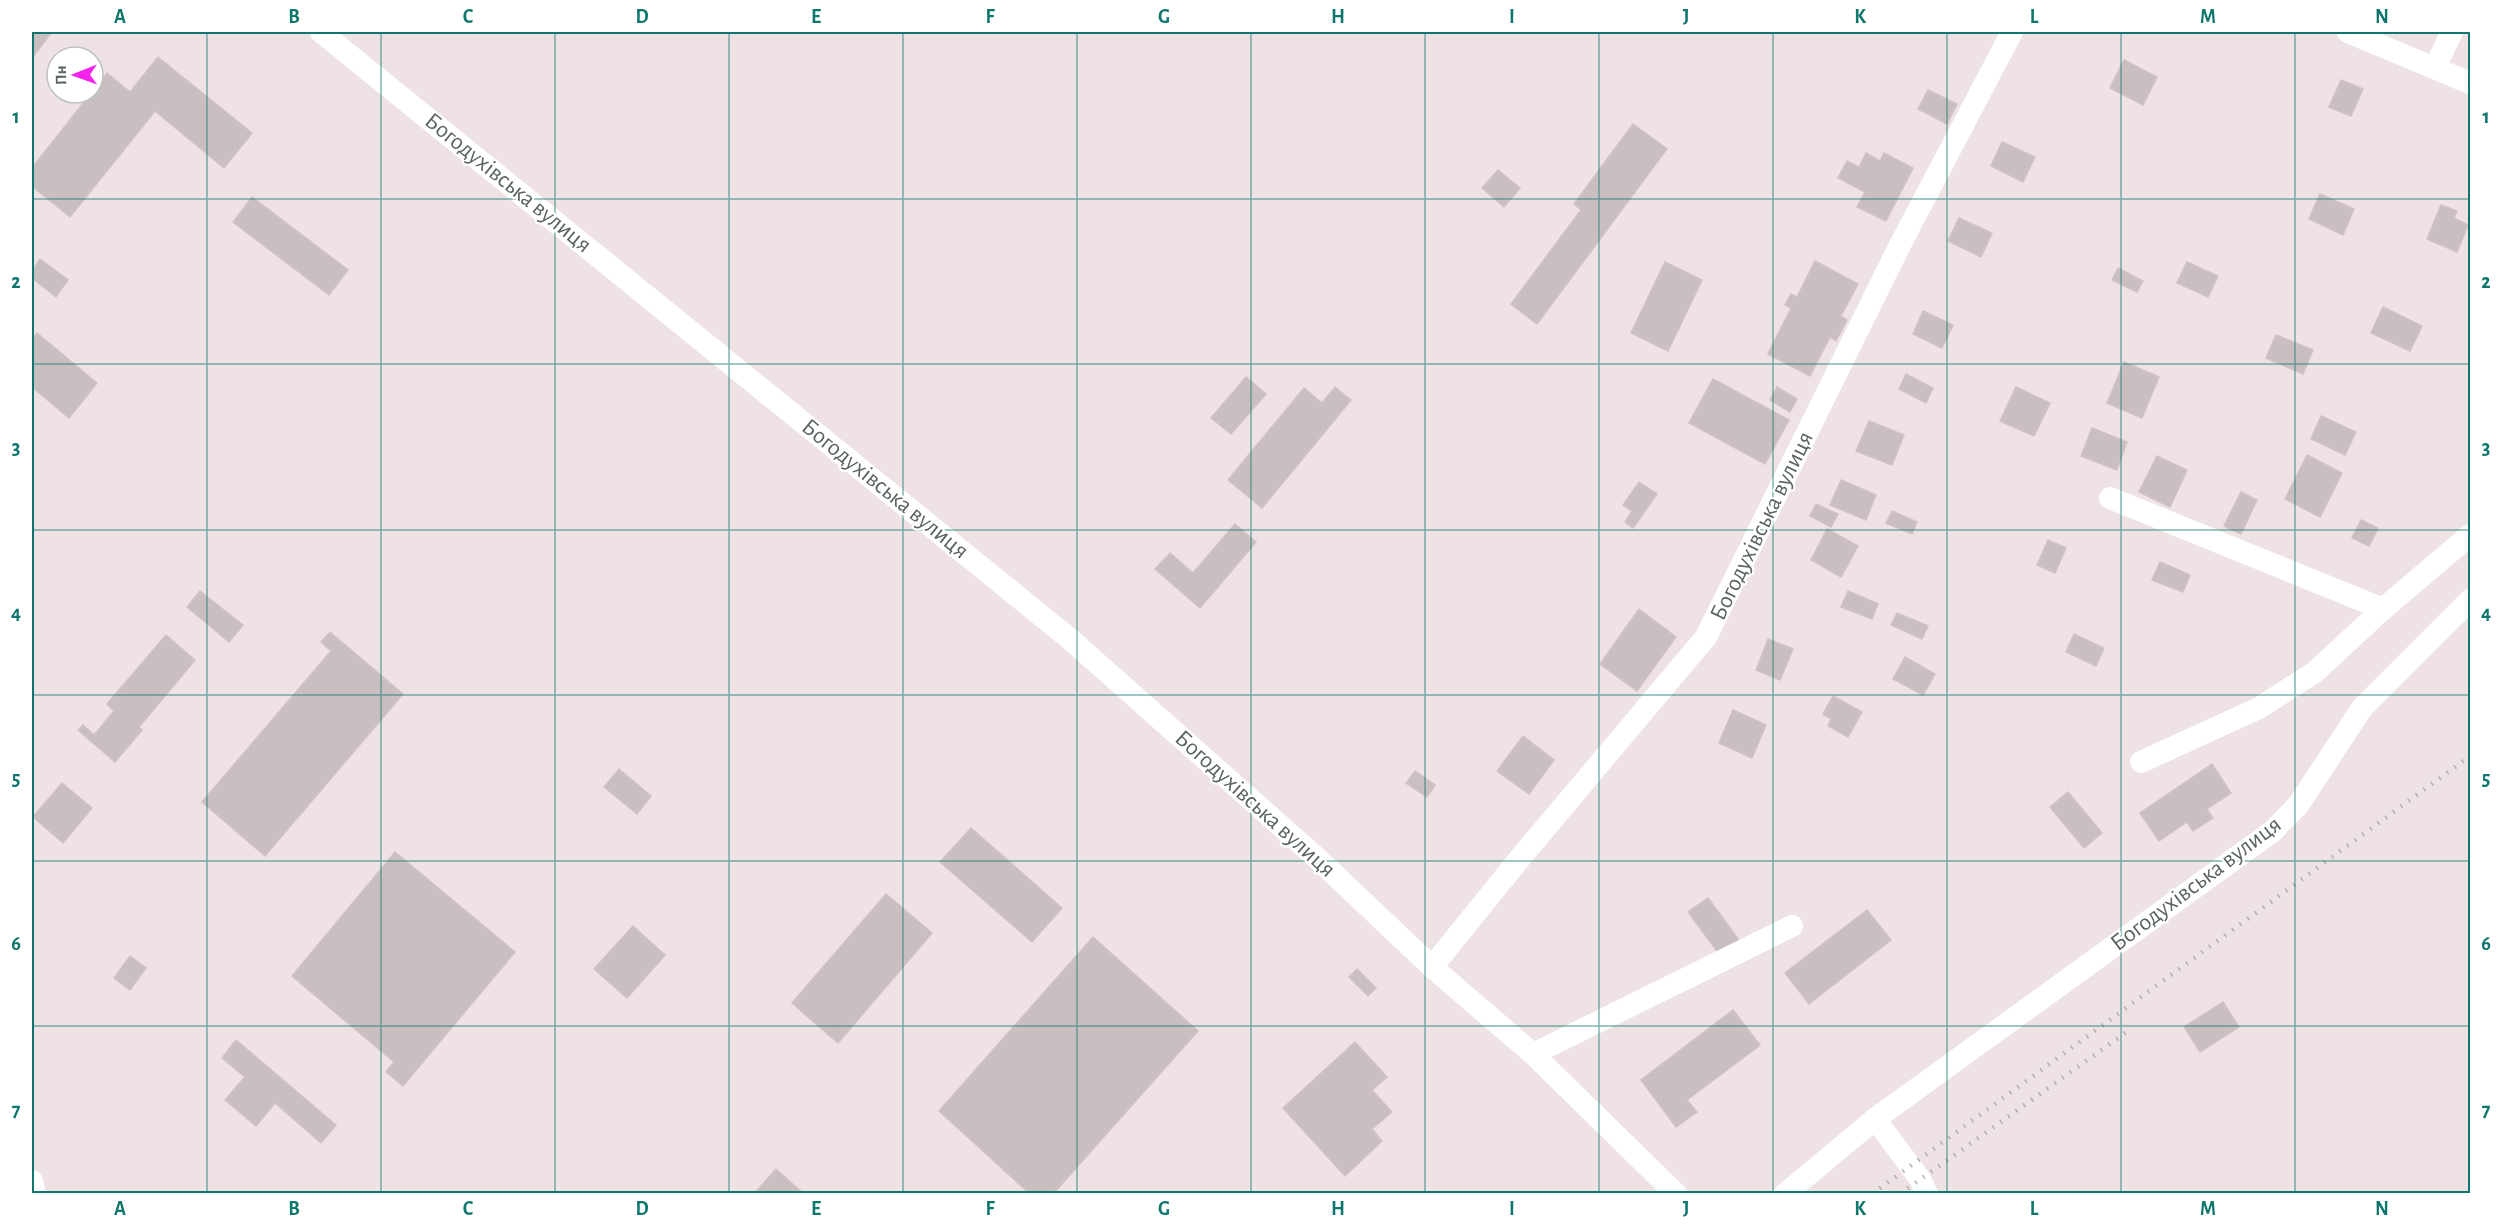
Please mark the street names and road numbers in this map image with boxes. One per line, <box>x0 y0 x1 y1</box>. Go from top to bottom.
street label: Богодухівська вулиця <box>420 109 596 257</box>
street label: Богодухівська вулиця <box>797 415 973 563</box>
street label: Богодухівська вулиця <box>1706 428 1818 624</box>
street label: Богодухівська вулиця <box>1170 726 1340 882</box>
street label: Богодухівська вулиця <box>2106 812 2286 956</box>

